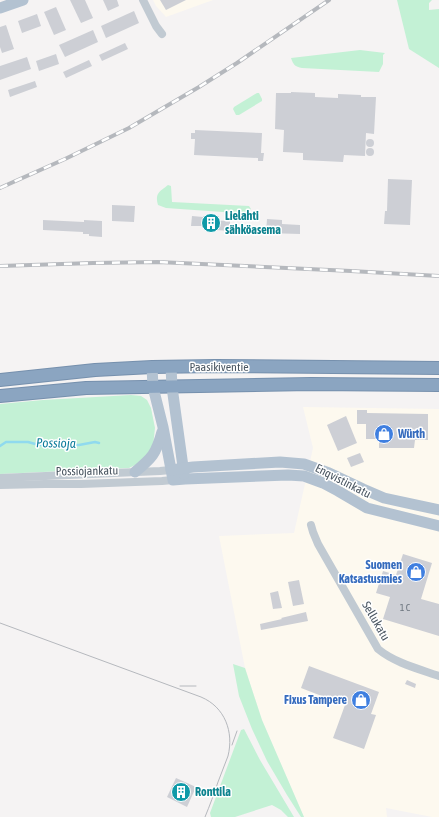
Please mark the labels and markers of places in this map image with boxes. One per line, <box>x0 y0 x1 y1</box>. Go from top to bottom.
place label: Lielahti sähköasema <box>225 209 281 237</box>
building icon: Lielahti sähköasema <box>200 212 222 234</box>
shop icon: Würth <box>373 423 395 445</box>
place label: Würth <box>397 427 425 441</box>
place label: Suomen Katsastusmies <box>339 558 403 586</box>
shop icon: Suomen Katsastusmies <box>405 561 427 583</box>
shop icon: Fixus Tampere <box>350 689 372 711</box>
place label: Fixus Tampere <box>284 693 348 707</box>
building icon: Ronttila <box>170 781 192 803</box>
place label: Ronttila <box>195 785 231 799</box>

